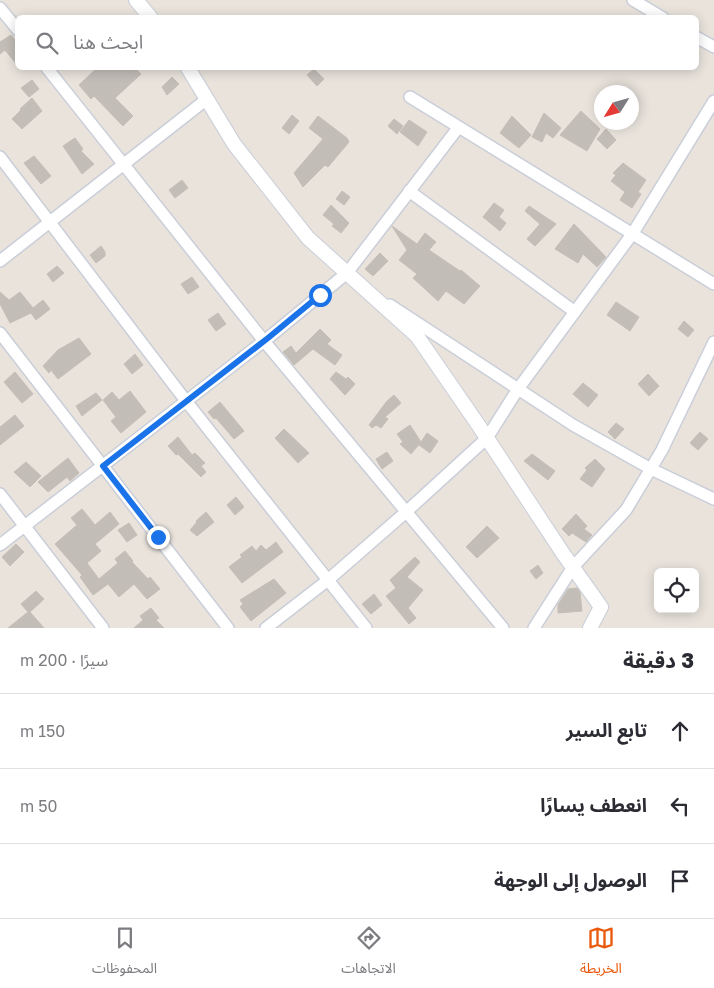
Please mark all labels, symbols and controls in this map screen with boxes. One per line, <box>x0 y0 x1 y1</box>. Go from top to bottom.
search box <box>15 15 699 70</box>
icon: search <box>33 29 61 57</box>
text: ابحث هنا <box>73 30 143 53</box>
north arrow <box>594 85 639 130</box>
route start <box>309 284 332 307</box>
route end <box>147 526 170 549</box>
map controls <box>654 568 699 613</box>
button: locate <box>654 568 699 613</box>
text: 3 دقيقة <box>623 647 694 673</box>
text: سيرًا · 200 m <box>20 650 108 670</box>
icon: ahead <box>666 717 694 745</box>
text: تابع السير <box>566 718 647 741</box>
text: 150 m <box>20 721 65 741</box>
icon: left <box>666 792 694 820</box>
text: انعطف يسارًا <box>540 793 647 816</box>
text: 50 m <box>20 796 57 816</box>
icon: arrive <box>666 867 694 895</box>
text: الوصول إلى الوجهة <box>494 868 647 891</box>
tab: المحفوظات <box>92 924 157 983</box>
tab: الاتجاهات <box>341 924 396 983</box>
tab: الخريطة <box>580 924 622 983</box>

